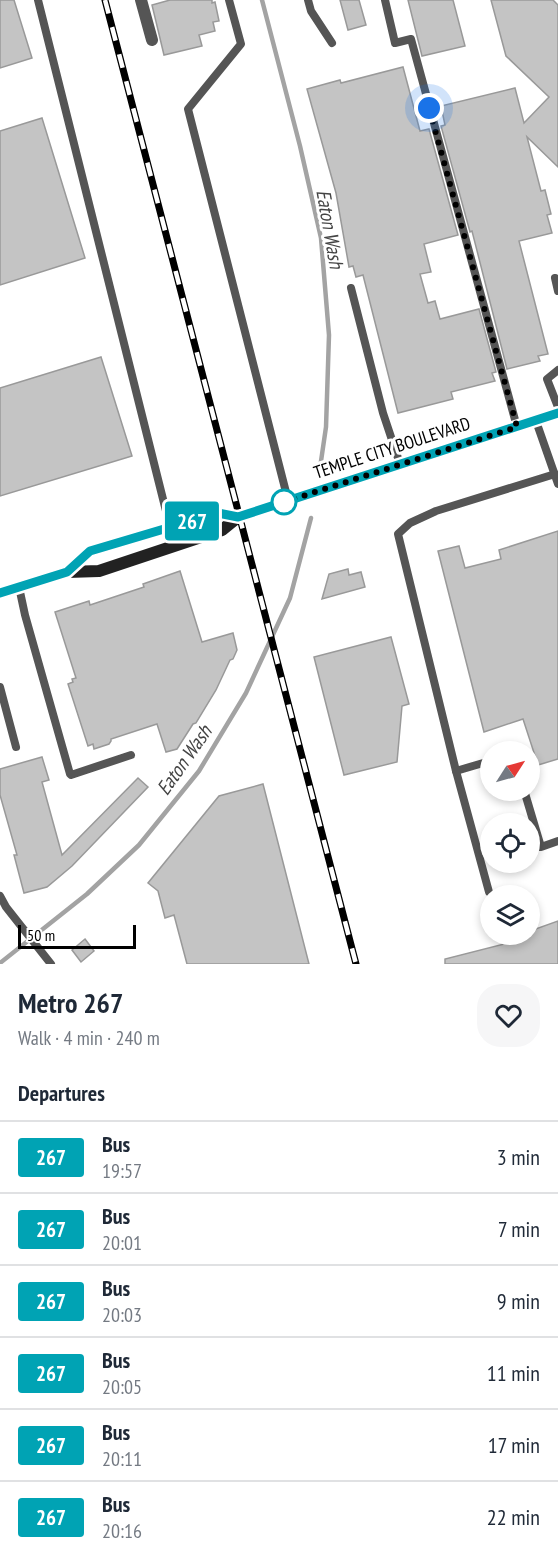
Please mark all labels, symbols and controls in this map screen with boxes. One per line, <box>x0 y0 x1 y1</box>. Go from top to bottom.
your location <box>414 93 444 123</box>
water label: Eaton Wash <box>310 188 350 272</box>
street label: TEMPLE CITY BOULEVARD <box>311 411 473 484</box>
unlabelled marker <box>271 489 297 515</box>
line badge: 267 <box>158 502 226 540</box>
text: 267 <box>177 508 207 535</box>
water label: Eaton Wash <box>151 719 218 800</box>
north arrow <box>480 741 540 801</box>
map controls <box>480 741 540 945</box>
button: locate <box>480 813 540 873</box>
button: layers <box>480 885 540 945</box>
scale bar <box>18 922 136 950</box>
text: 50 m <box>27 925 55 945</box>
text: Metro 267 <box>18 984 123 1021</box>
button: heart <box>477 984 540 1047</box>
text: Walk · 4 min · 240 m <box>18 1025 160 1051</box>
text: Departures <box>18 1079 105 1107</box>
text: Bus <box>102 1130 130 1158</box>
text: 3 min <box>497 1143 540 1171</box>
text: 267 <box>36 1144 66 1171</box>
text: 19:57 <box>102 1158 142 1184</box>
text: Bus <box>102 1202 130 1230</box>
text: 7 min <box>498 1215 540 1243</box>
text: 267 <box>36 1216 66 1243</box>
text: 20:01 <box>102 1230 142 1256</box>
text: Bus <box>102 1274 130 1302</box>
text: 9 min <box>497 1287 540 1315</box>
text: 267 <box>36 1288 66 1315</box>
text: 20:03 <box>102 1302 142 1328</box>
text: Bus <box>102 1346 130 1374</box>
text: 11 min <box>487 1359 540 1387</box>
text: 267 <box>36 1360 66 1387</box>
text: 20:05 <box>102 1374 142 1400</box>
text: Bus <box>102 1418 130 1446</box>
text: 17 min <box>488 1431 540 1459</box>
text: 267 <box>36 1432 66 1459</box>
text: 20:11 <box>102 1446 142 1472</box>
text: Bus <box>102 1490 130 1518</box>
text: 22 min <box>487 1503 540 1531</box>
text: 267 <box>36 1504 66 1531</box>
text: 20:16 <box>102 1518 142 1544</box>

